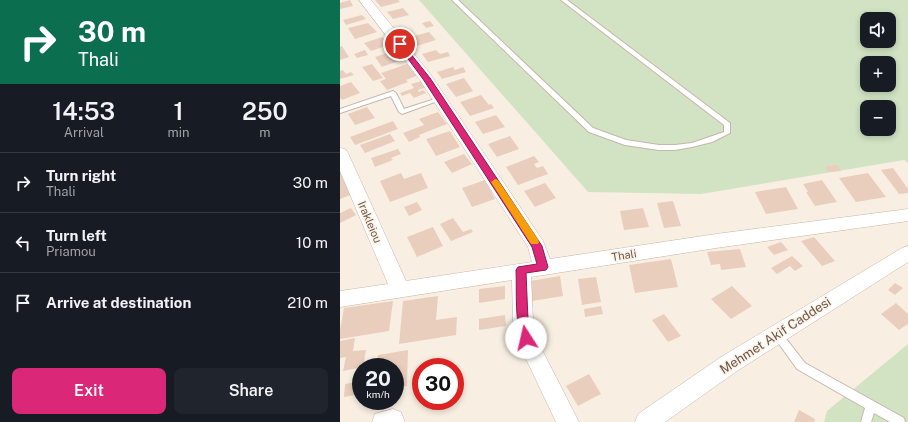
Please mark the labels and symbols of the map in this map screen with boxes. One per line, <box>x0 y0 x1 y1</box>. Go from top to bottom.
pin <box>383 27 417 61</box>
street label: Irakleiou <box>356 199 384 245</box>
street label: Thali <box>611 247 637 263</box>
street label: Mehmet Akif Caddesi <box>717 294 834 377</box>
position arrow <box>505 317 547 359</box>
speed limit sign: 30 <box>412 358 464 410</box>

